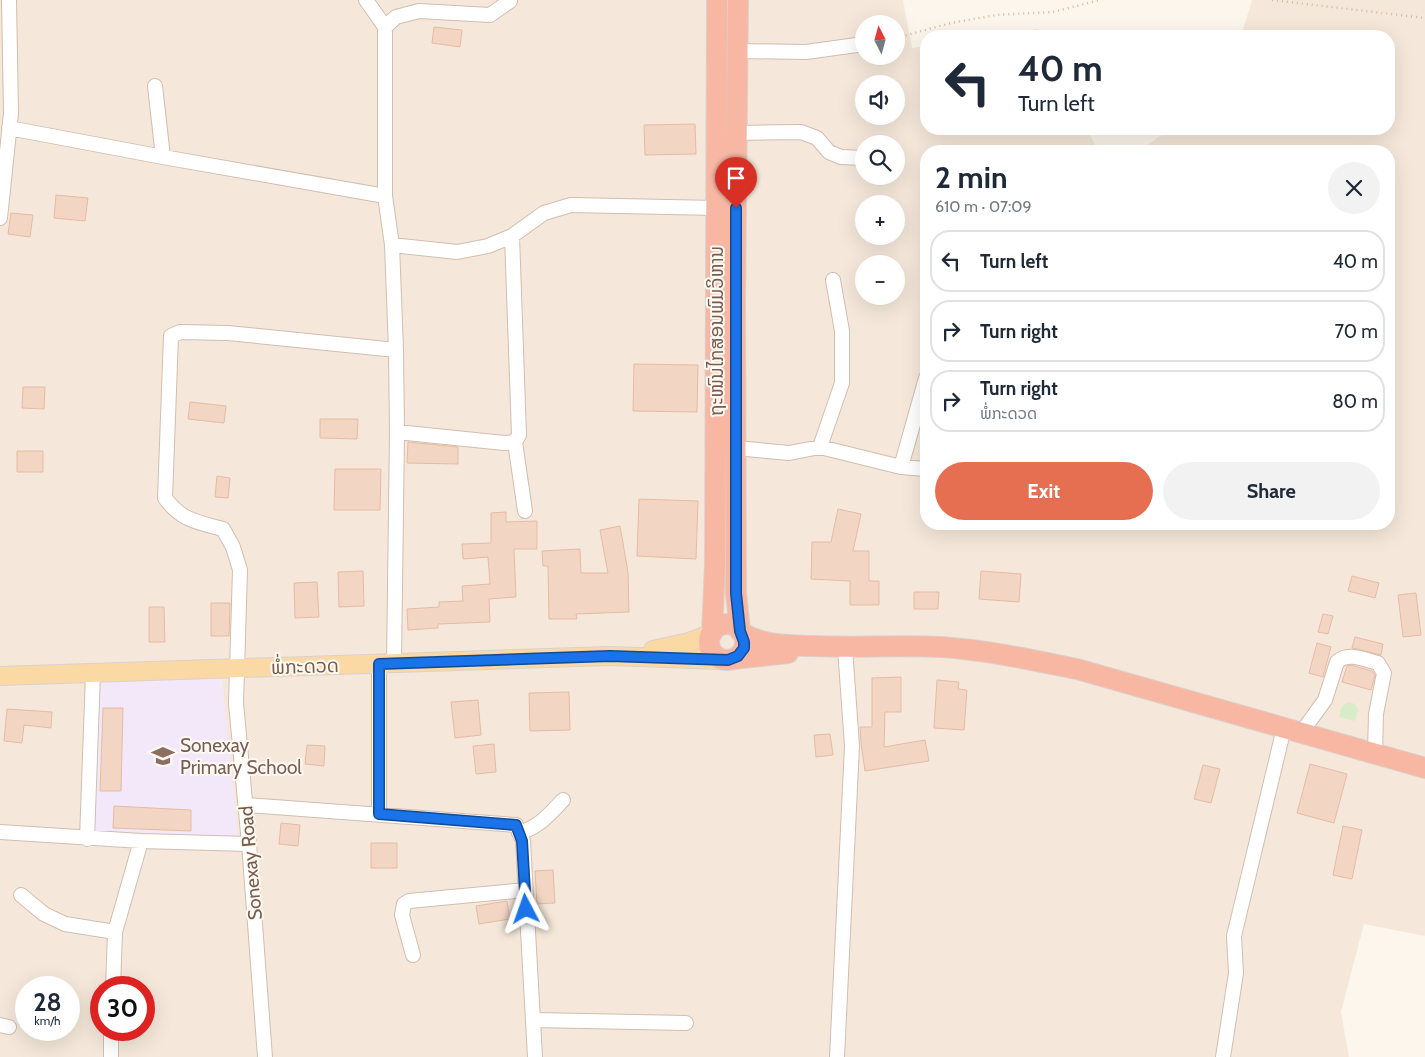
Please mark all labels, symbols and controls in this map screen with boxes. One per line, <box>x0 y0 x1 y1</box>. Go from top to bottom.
north arrow <box>855 15 905 65</box>
map controls <box>855 15 905 305</box>
text: 40 m <box>1018 47 1103 90</box>
icon: left <box>935 50 1000 115</box>
button: sound <box>855 75 905 125</box>
text: Turn left <box>1018 90 1095 117</box>
button: search <box>855 135 905 185</box>
pin <box>715 157 757 208</box>
text: 2 min <box>935 159 1007 196</box>
button: close <box>1328 162 1380 214</box>
icon: arrive <box>722 164 750 192</box>
button: + <box>855 195 905 245</box>
text: 610 m · 07:09 <box>935 197 1032 216</box>
street label: ຖະໜົນໄກສອນພົມວິຫານ <box>705 246 728 416</box>
icon: left <box>937 247 965 275</box>
text: Turn left <box>980 250 1048 273</box>
text: 40 m <box>1333 250 1378 273</box>
button: − <box>855 255 905 305</box>
icon: right <box>937 317 965 345</box>
text: Turn right <box>980 320 1058 343</box>
text: 70 m <box>1334 320 1378 343</box>
text: Turn right <box>980 377 1058 400</box>
icon: right <box>937 387 965 415</box>
text: 80 m <box>1332 390 1378 413</box>
text: ພໍ່ກະດວດ <box>980 404 1037 423</box>
button: Exit <box>935 462 1153 520</box>
button: Share <box>1163 462 1380 520</box>
street label: ພໍ່ກະດວດ <box>271 652 339 679</box>
place label: Sonexay Primary School <box>180 734 302 779</box>
school or university icon: Sonexay Primary School <box>150 743 176 769</box>
street label: Sonexay Road <box>234 805 267 921</box>
position arrow <box>499 882 551 934</box>
speed limit sign: 30 <box>90 976 155 1041</box>
text: 28 <box>33 987 62 1017</box>
text: km/h <box>34 1013 61 1028</box>

